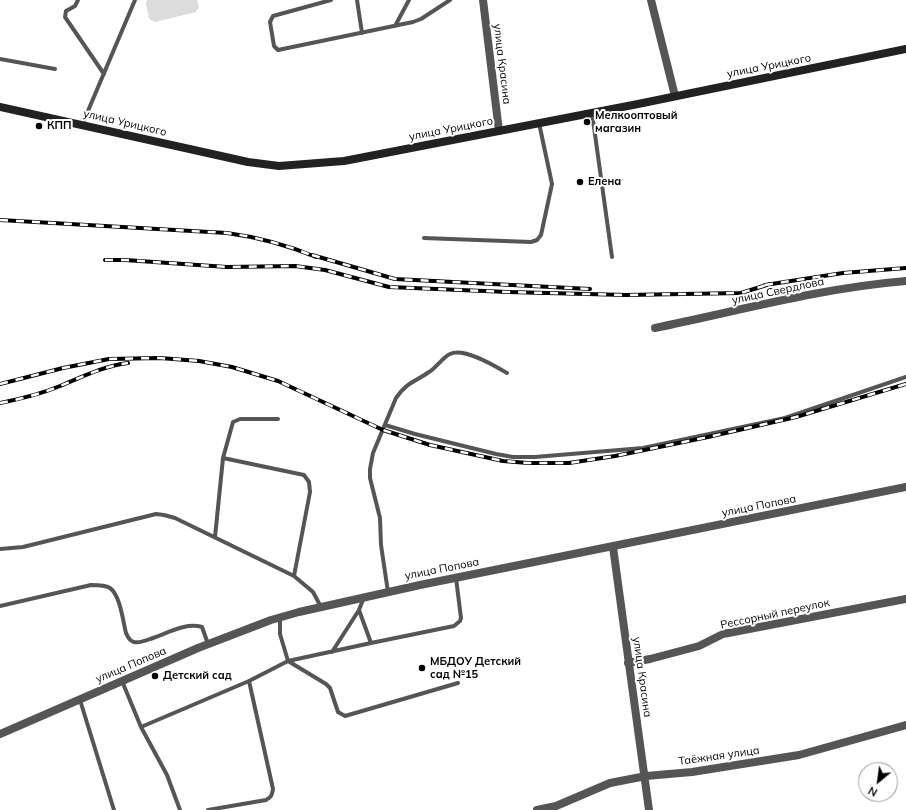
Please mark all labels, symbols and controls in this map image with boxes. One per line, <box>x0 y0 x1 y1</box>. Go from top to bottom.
street label: улица Красина <box>491 23 513 105</box>
street label: улица Урицкого <box>726 51 812 81</box>
street label: улица Урицкого <box>82 107 168 139</box>
place label: Мелкооптовый магазин <box>595 109 678 135</box>
street label: улица Урицкого <box>408 114 494 144</box>
marker: Мелкооптовый магазин <box>582 117 592 127</box>
place label: КПП <box>47 119 72 133</box>
marker: КПП <box>34 121 44 131</box>
place label: Елена <box>588 175 621 189</box>
marker: Елена <box>575 177 585 187</box>
street label: улица Свердлова <box>731 275 825 307</box>
street label: улица Попова <box>721 492 797 520</box>
street label: улица Попова <box>404 555 480 583</box>
street label: Рессорный переулок <box>719 596 831 632</box>
street label: улица Красина <box>630 636 654 718</box>
street label: улица Попова <box>94 644 168 686</box>
place label: МБДОУ Детский сад №15 <box>430 655 521 681</box>
marker: МБДОУ Детский сад №15 <box>417 663 427 673</box>
place label: Детский сад <box>163 669 232 683</box>
marker: Детский сад <box>150 671 160 681</box>
street label: Таёжная улица <box>678 744 760 768</box>
north arrow <box>858 762 898 802</box>
text: N <box>866 783 880 800</box>

